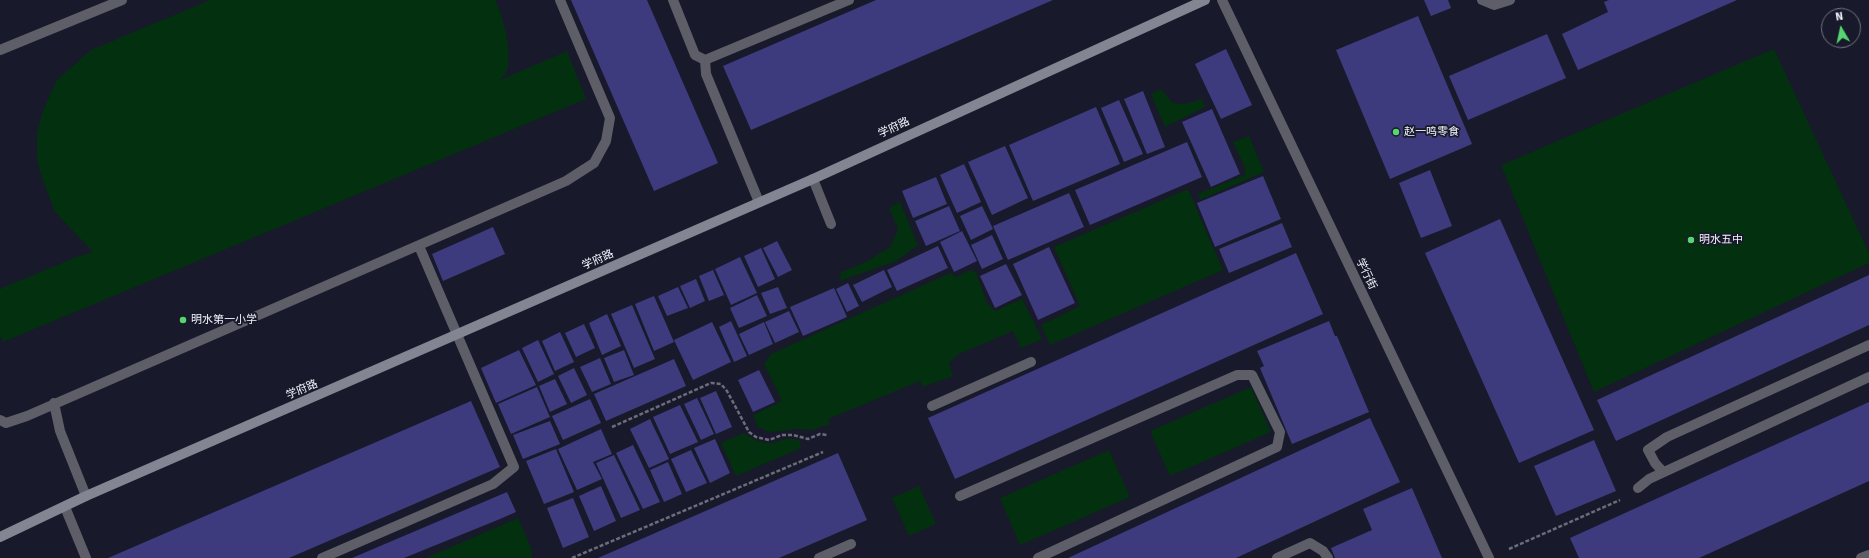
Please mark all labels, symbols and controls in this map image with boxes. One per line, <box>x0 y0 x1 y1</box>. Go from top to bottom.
north arrow <box>1821 8 1861 48</box>
text: N <box>1834 10 1844 24</box>
street label: 学府路 <box>876 115 912 141</box>
place label: 赵一鸣零食 <box>1404 125 1459 139</box>
marker: 赵一鸣零食 <box>1391 127 1401 137</box>
place label: 明水五中 <box>1699 233 1743 247</box>
marker: 明水五中 <box>1686 235 1696 245</box>
street label: 学府路 <box>580 247 616 273</box>
street label: 学行街 <box>1353 256 1379 292</box>
place label: 明水第一小学 <box>191 313 257 327</box>
marker: 明水第一小学 <box>178 315 188 325</box>
street label: 学府路 <box>284 377 320 403</box>

